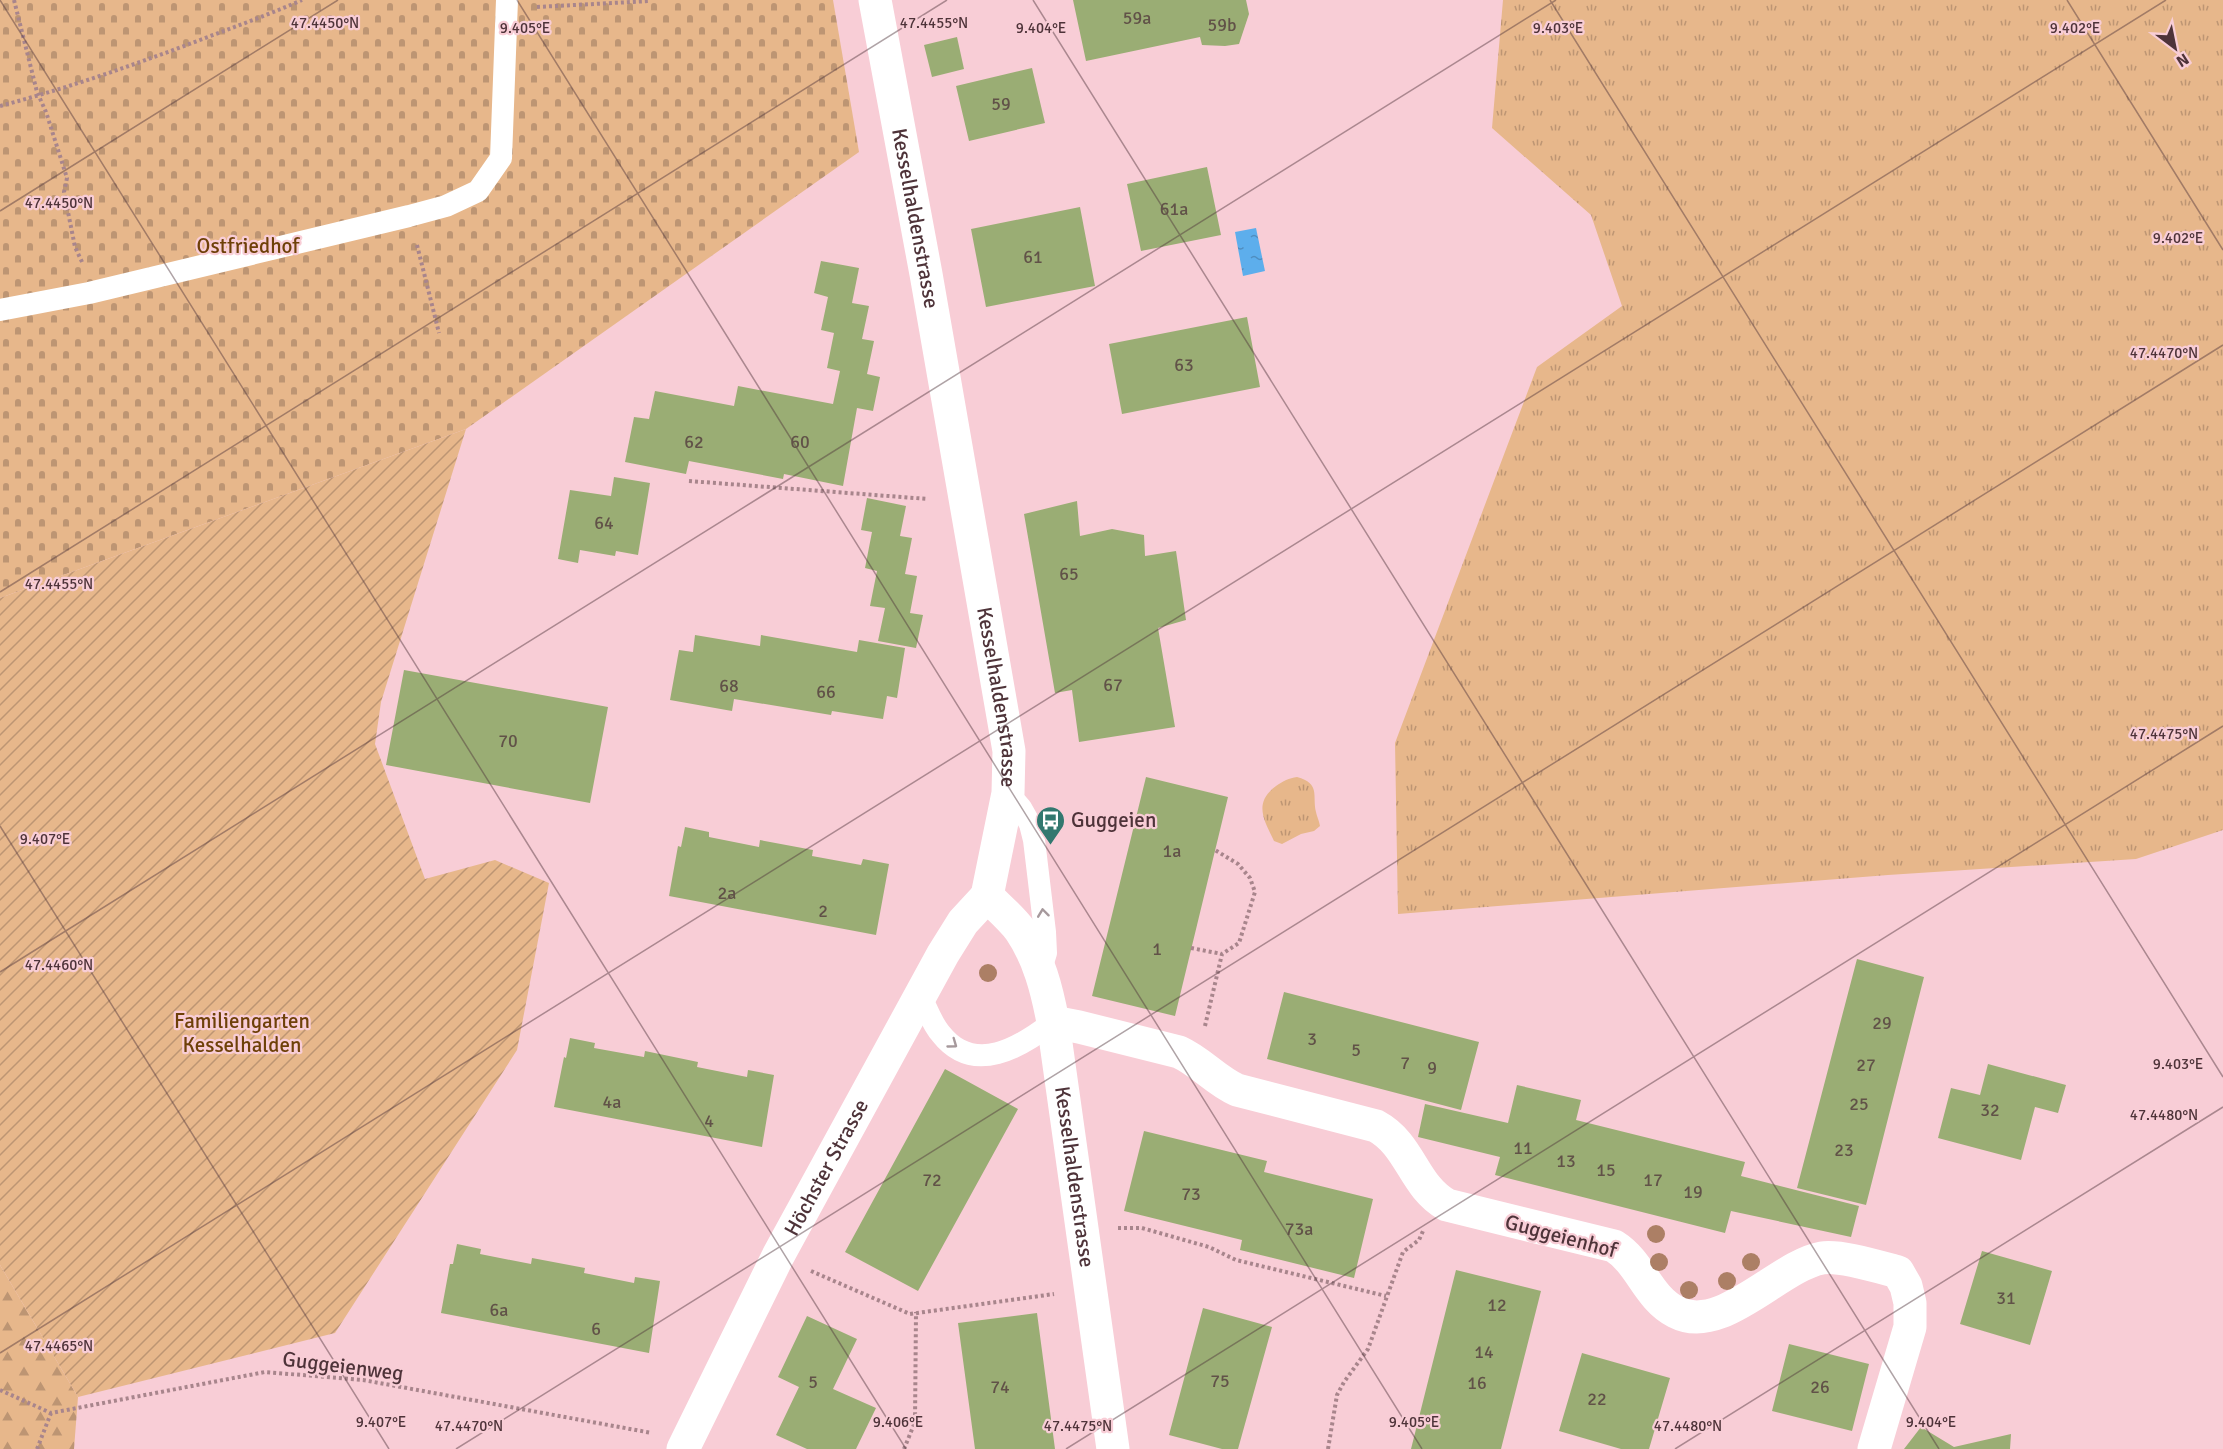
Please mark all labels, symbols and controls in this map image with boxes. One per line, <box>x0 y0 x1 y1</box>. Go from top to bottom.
house number: 59a <box>1123 7 1151 29</box>
text: 47.4450°N <box>291 14 359 32</box>
text: 47.4455°N <box>900 14 968 32</box>
house number: 59b <box>1208 14 1236 36</box>
north arrow <box>2145 18 2205 78</box>
text: 9.405°E <box>500 19 550 37</box>
text: 9.404°E <box>1016 19 1066 37</box>
text: 9.403°E <box>1533 19 1583 37</box>
text: 9.402°E <box>2050 19 2100 37</box>
text: N <box>2172 48 2192 71</box>
house number: 59 <box>991 93 1011 115</box>
street label: Kesselhaldenstrasse <box>886 126 945 310</box>
text: 47.4450°N <box>25 194 93 212</box>
house number: 61a <box>1160 198 1188 220</box>
text: 9.402°E <box>2153 229 2203 247</box>
park label: Ostfriedhof <box>197 233 300 259</box>
house number: 61 <box>1023 246 1043 268</box>
text: 47.4470°N <box>2130 344 2198 362</box>
house number: 63 <box>1174 354 1194 376</box>
house number: 62 <box>684 431 704 453</box>
house number: 60 <box>790 431 810 453</box>
house number: 64 <box>594 512 614 534</box>
house number: 65 <box>1059 563 1079 585</box>
text: 47.4455°N <box>25 575 93 593</box>
street label: Kesselhaldenstrasse <box>971 605 1022 788</box>
house number: 67 <box>1103 674 1123 696</box>
house number: 68 <box>719 675 739 697</box>
house number: 66 <box>816 681 836 703</box>
text: 47.4475°N <box>2130 725 2198 743</box>
house number: 70 <box>498 730 518 752</box>
bus stop icon: Guggeien <box>1034 804 1066 846</box>
place label: Guggeien <box>1071 807 1156 833</box>
text: 9.407°E <box>20 830 70 848</box>
house number: 1a <box>1163 840 1181 862</box>
house number: 2a <box>718 882 736 904</box>
house number: 2 <box>818 900 828 922</box>
one-way arrow <box>1037 908 1050 917</box>
house number: 1 <box>1152 938 1162 960</box>
text: 47.4460°N <box>25 956 93 974</box>
park label: Familiengarten Kesselhalden <box>174 1008 310 1058</box>
house number: 29 <box>1872 1012 1892 1034</box>
house number: 3 <box>1307 1028 1317 1050</box>
one-way arrow <box>946 1037 957 1048</box>
house number: 5 <box>1351 1039 1361 1061</box>
house number: 7 <box>1400 1052 1410 1074</box>
house number: 27 <box>1856 1054 1876 1076</box>
text: 9.403°E <box>2153 1055 2203 1073</box>
house number: 9 <box>1427 1057 1437 1079</box>
street label: Kesselhaldenstrasse <box>1049 1084 1100 1269</box>
house number: 4a <box>603 1091 621 1113</box>
house number: 25 <box>1849 1093 1869 1115</box>
street label: Höchster Strasse <box>779 1095 874 1240</box>
house number: 32 <box>1980 1099 2000 1121</box>
text: 47.4480°N <box>2130 1106 2198 1124</box>
house number: 4 <box>704 1110 714 1132</box>
house number: 11 <box>1513 1137 1533 1159</box>
house number: 23 <box>1834 1139 1854 1161</box>
house number: 13 <box>1556 1150 1576 1172</box>
house number: 15 <box>1596 1159 1616 1181</box>
house number: 72 <box>922 1169 942 1191</box>
house number: 17 <box>1643 1169 1663 1191</box>
house number: 19 <box>1683 1181 1703 1203</box>
house number: 73 <box>1181 1183 1201 1205</box>
street label: Guggeienhof <box>1502 1209 1621 1264</box>
house number: 73a <box>1285 1218 1313 1240</box>
house number: 31 <box>1996 1287 2016 1309</box>
house number: 12 <box>1487 1294 1507 1316</box>
house number: 6a <box>490 1299 508 1321</box>
house number: 6 <box>591 1318 601 1340</box>
text: 47.4465°N <box>25 1337 93 1355</box>
house number: 14 <box>1474 1341 1494 1363</box>
street label: Guggeienweg <box>281 1346 405 1386</box>
house number: 75 <box>1210 1370 1230 1392</box>
house number: 5 <box>808 1371 818 1393</box>
house number: 16 <box>1467 1372 1487 1394</box>
house number: 74 <box>990 1376 1010 1398</box>
house number: 26 <box>1810 1376 1830 1398</box>
house number: 22 <box>1587 1388 1607 1410</box>
text: 9.407°E <box>356 1413 406 1431</box>
text: 9.406°E <box>873 1413 923 1431</box>
text: 9.405°E <box>1389 1413 1439 1431</box>
text: 9.404°E <box>1906 1413 1956 1431</box>
text: 47.4470°N <box>435 1417 503 1435</box>
text: 47.4475°N <box>1044 1417 1112 1435</box>
text: 47.4480°N <box>1654 1417 1722 1435</box>

